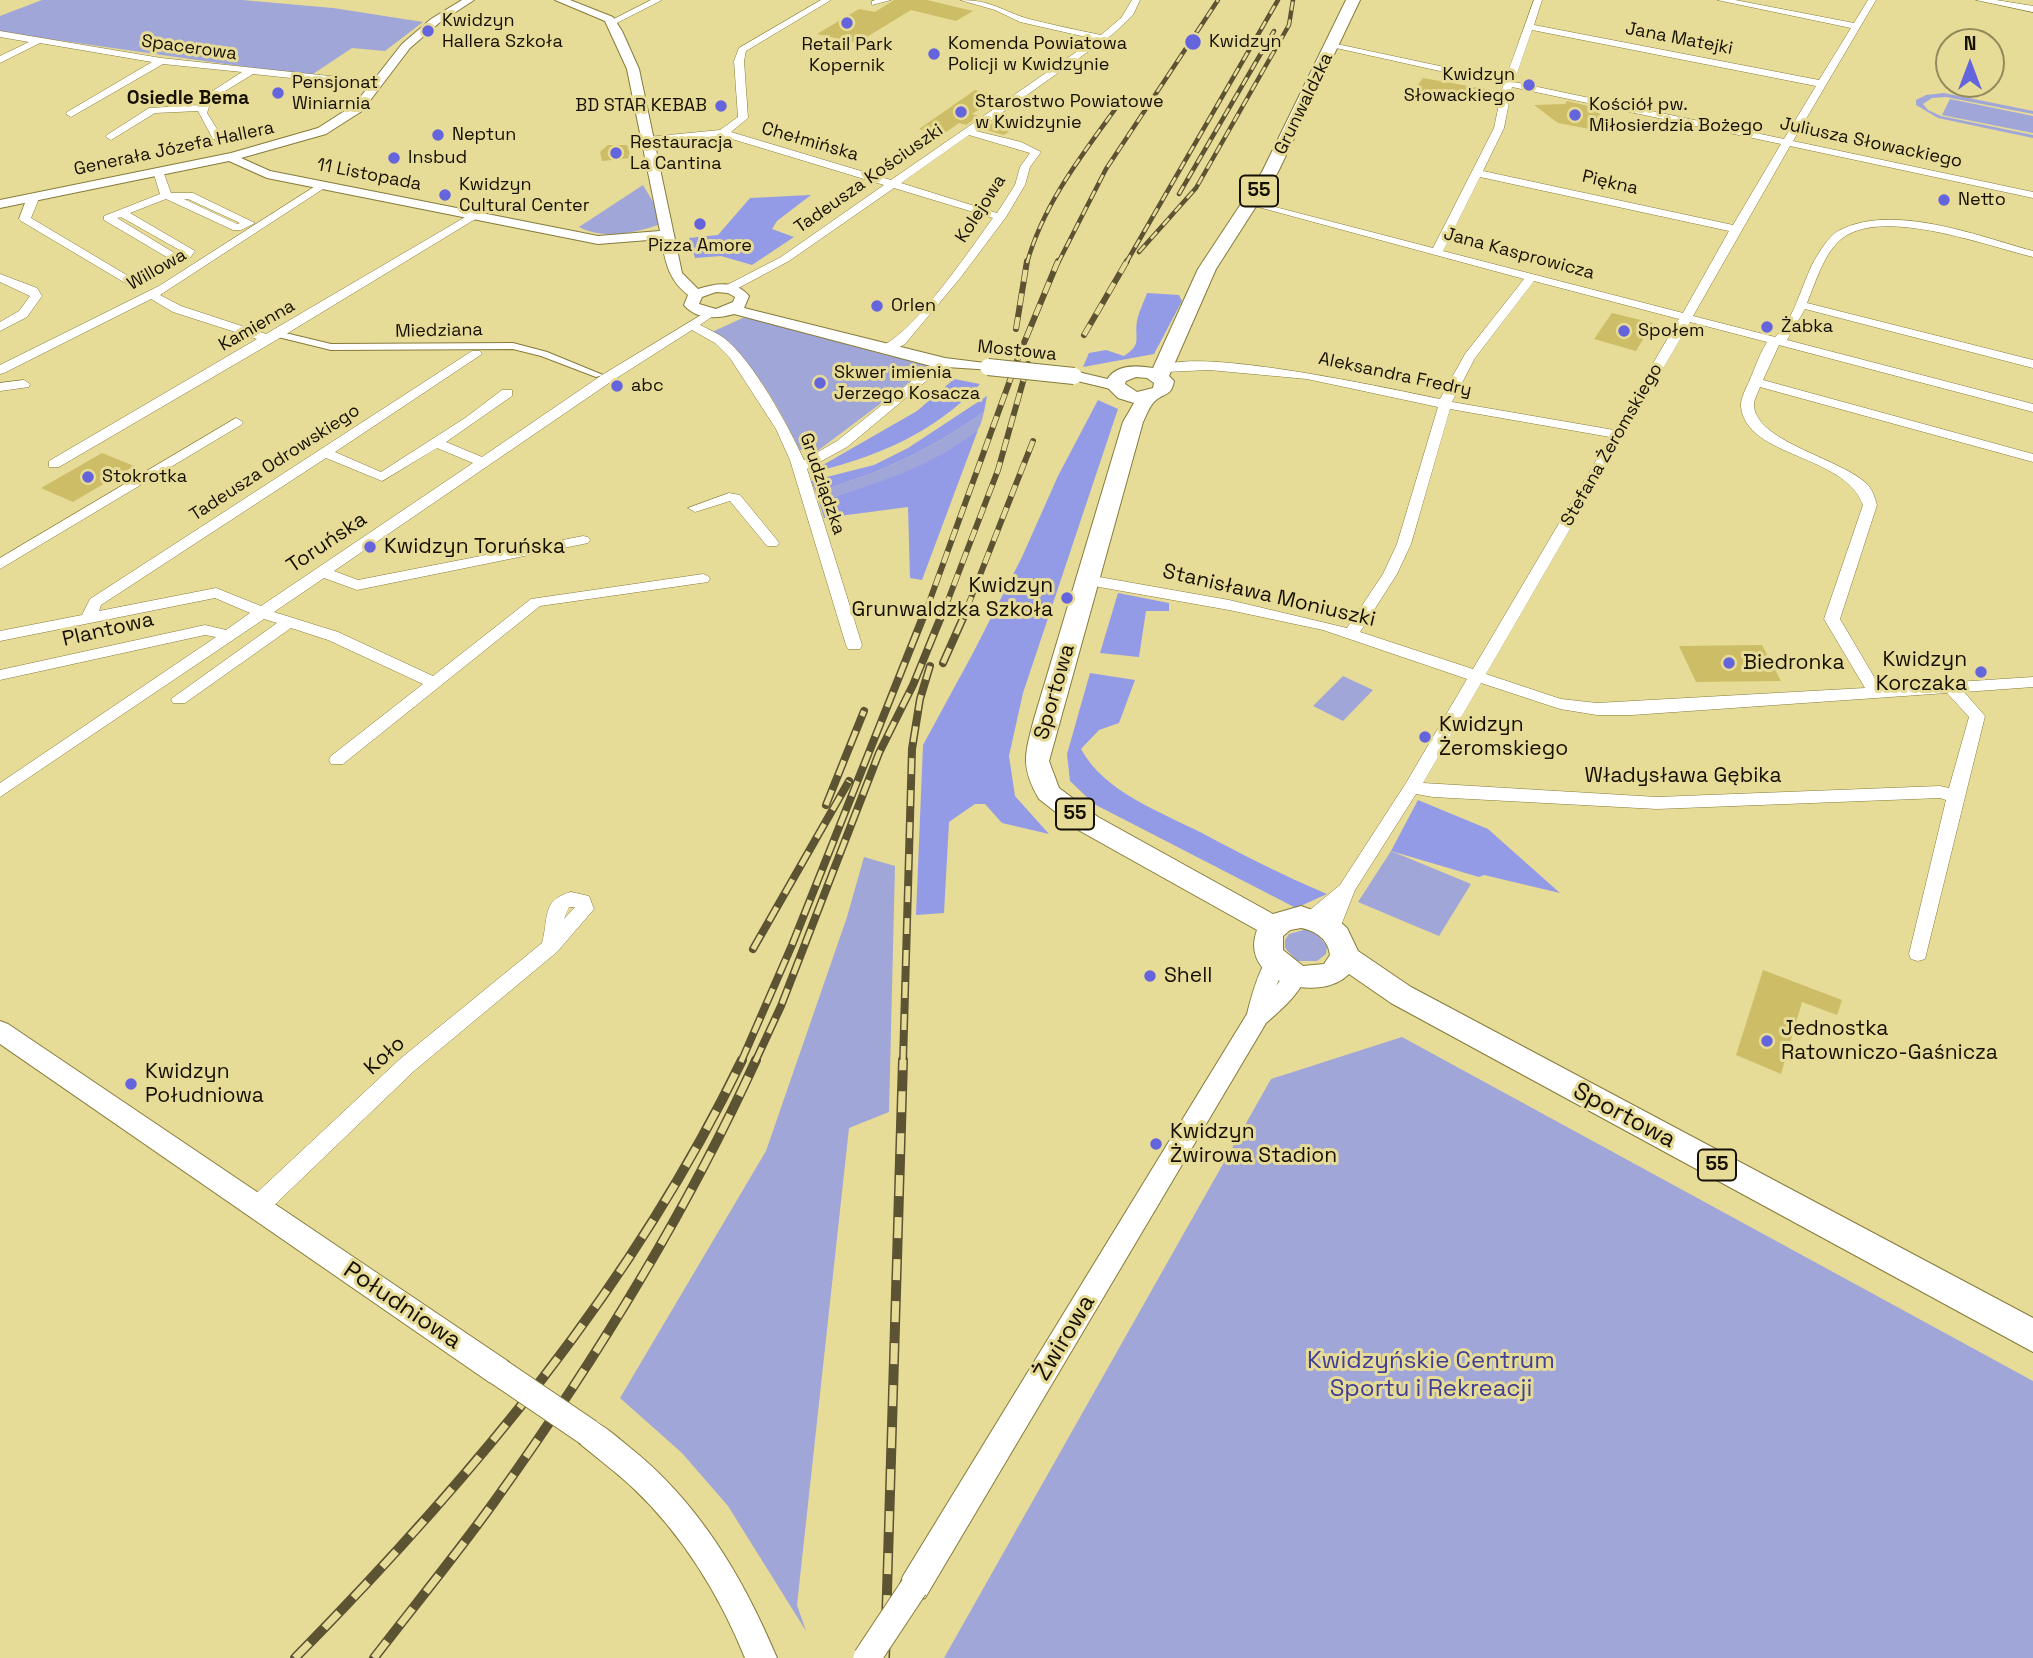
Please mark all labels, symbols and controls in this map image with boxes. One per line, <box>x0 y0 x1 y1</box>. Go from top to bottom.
place label: Kwidzyn Hallera Szkoła <box>442 10 563 52</box>
marker: Retail Park Kopernik <box>839 15 855 31</box>
street label: Jana Matejki <box>1623 18 1735 60</box>
marker: Kwidzyn Hallera Szkoła <box>420 23 436 39</box>
north arrow <box>1935 28 2005 98</box>
street label: Spacerowa <box>140 31 238 65</box>
place label: Kwidzyn <box>1209 31 1281 53</box>
text: N <box>1964 31 1976 56</box>
marker: Kwidzyn <box>1183 32 1203 52</box>
place label: Komenda Powiatowa Policji w Kwidzynie <box>948 33 1127 76</box>
place label: Retail Park Kopernik <box>801 34 893 76</box>
marker: Komenda Powiatowa Policji w Kwidzynie <box>926 46 942 62</box>
street label: Grunwaldzka <box>1270 50 1338 158</box>
place label: Kwidzyn Słowackiego <box>1404 64 1515 106</box>
place label: Pensjonat Winiarnia <box>292 72 378 114</box>
marker: Kwidzyn Słowackiego <box>1521 77 1537 93</box>
marker: Pensjonat Winiarnia <box>270 85 286 101</box>
district label: Osiedle Bema <box>127 88 249 110</box>
place label: Starostwo Powiatowe w Kwidzynie <box>975 91 1164 134</box>
place label: Kościół pw. Miłosierdzia Bożego <box>1589 94 1763 136</box>
place label: BD STAR KEBAB <box>575 95 707 117</box>
marker: BD STAR KEBAB <box>713 98 729 114</box>
marker: Starostwo Powiatowe w Kwidzynie <box>953 104 969 120</box>
marker: Kościół pw. Miłosierdzia Bożego <box>1567 107 1583 123</box>
street label: Juliusza Słowackiego <box>1778 113 1964 173</box>
street label: Generała Józefa Hallera <box>72 117 276 181</box>
street label: Chełmińska <box>759 118 861 166</box>
street label: Tadeusza Kościuszki <box>790 120 948 238</box>
place label: Neptun <box>452 124 516 146</box>
marker: Neptun <box>430 127 446 143</box>
place label: Restauracja La Cantina <box>630 132 733 174</box>
marker: Restauracja La Cantina <box>608 145 624 161</box>
place label: Insbud <box>408 147 467 169</box>
marker: Insbud <box>386 150 402 166</box>
street label: 11 Listopada <box>315 154 423 196</box>
street label: Piękna <box>1580 166 1640 200</box>
street label: Kolejowa <box>951 171 1011 247</box>
place label: Kwidzyn Cultural Center <box>459 174 590 216</box>
road number: 55 <box>1240 176 1278 206</box>
marker: Kwidzyn Cultural Center <box>437 187 453 203</box>
place label: Netto <box>1958 189 2006 211</box>
marker: Netto <box>1936 192 1952 208</box>
marker: Pizza Amore <box>692 216 708 232</box>
street label: Jana Kasprowicza <box>1441 223 1597 285</box>
place label: Pizza Amore <box>648 235 752 257</box>
street label: Willowa <box>124 245 190 295</box>
place label: Orlen <box>891 295 936 317</box>
street label: Kamienna <box>215 296 299 356</box>
marker: Orlen <box>869 298 885 314</box>
place label: Żabka <box>1781 316 1833 338</box>
street label: Miedziana <box>395 319 483 343</box>
marker: Żabka <box>1759 319 1775 335</box>
place label: Społem <box>1638 320 1705 342</box>
marker: Społem <box>1616 323 1632 339</box>
street label: Mostowa <box>976 336 1058 366</box>
street label: Aleksandra Fredry <box>1316 348 1474 402</box>
street label: Stefana Żeromskiego <box>1557 360 1667 530</box>
place label: Skwer imienia Jerzego Kosacza <box>834 362 980 404</box>
place label: abc <box>631 375 664 397</box>
marker: Skwer imienia Jerzego Kosacza <box>812 375 828 391</box>
marker: abc <box>609 378 625 394</box>
street label: Tadeusza Odrowskiego <box>186 400 364 526</box>
street label: Grudziądzka <box>795 430 849 538</box>
place label: Stokrotka <box>102 466 187 488</box>
marker: Stokrotka <box>80 469 96 485</box>
street label: Toruńska <box>282 507 372 579</box>
place label: Kwidzyn Toruńska <box>384 534 565 560</box>
marker: Kwidzyn Toruńska <box>362 539 378 555</box>
street label: Stanisława Moniuszki <box>1160 559 1378 633</box>
place label: Kwidzyn Grunwaldzka Szkoła <box>851 573 1053 623</box>
marker: Kwidzyn Grunwaldzka Szkoła <box>1059 590 1075 606</box>
street label: Plantowa <box>60 607 156 653</box>
street label: Sportowa <box>1029 641 1081 743</box>
place label: Kwidzyn Korczaka <box>1876 647 1967 697</box>
place label: Biedronka <box>1743 650 1845 676</box>
marker: Biedronka <box>1721 655 1737 671</box>
marker: Kwidzyn Korczaka <box>1973 664 1989 680</box>
place label: Kwidzyn Żeromskiego <box>1439 712 1568 762</box>
marker: Kwidzyn Żeromskiego <box>1417 729 1433 745</box>
street label: Władysława Gębika <box>1584 763 1782 789</box>
road number: 55 <box>1056 799 1094 830</box>
place label: Shell <box>1164 963 1212 989</box>
marker: Shell <box>1142 968 1158 984</box>
place label: Jednostka Ratowniczo-Gaśnicza <box>1781 1016 1998 1066</box>
street label: Koło <box>359 1031 411 1081</box>
marker: Jednostka Ratowniczo-Gaśnicza <box>1759 1033 1775 1049</box>
place label: Kwidzyn Południowa <box>145 1059 264 1109</box>
marker: Kwidzyn Południowa <box>123 1076 139 1092</box>
street label: Sportowa <box>1568 1077 1680 1155</box>
place label: Kwidzyn Żwirowa Stadion <box>1170 1119 1337 1169</box>
marker: Kwidzyn Żwirowa Stadion <box>1148 1136 1164 1152</box>
road number: 55 <box>1698 1149 1736 1180</box>
street label: Południowa <box>338 1256 466 1356</box>
street label: Żwirowa <box>1028 1290 1102 1386</box>
park label: Kwidzyńskie Centrum Sportu i Rekreacji <box>1307 1347 1555 1403</box>

